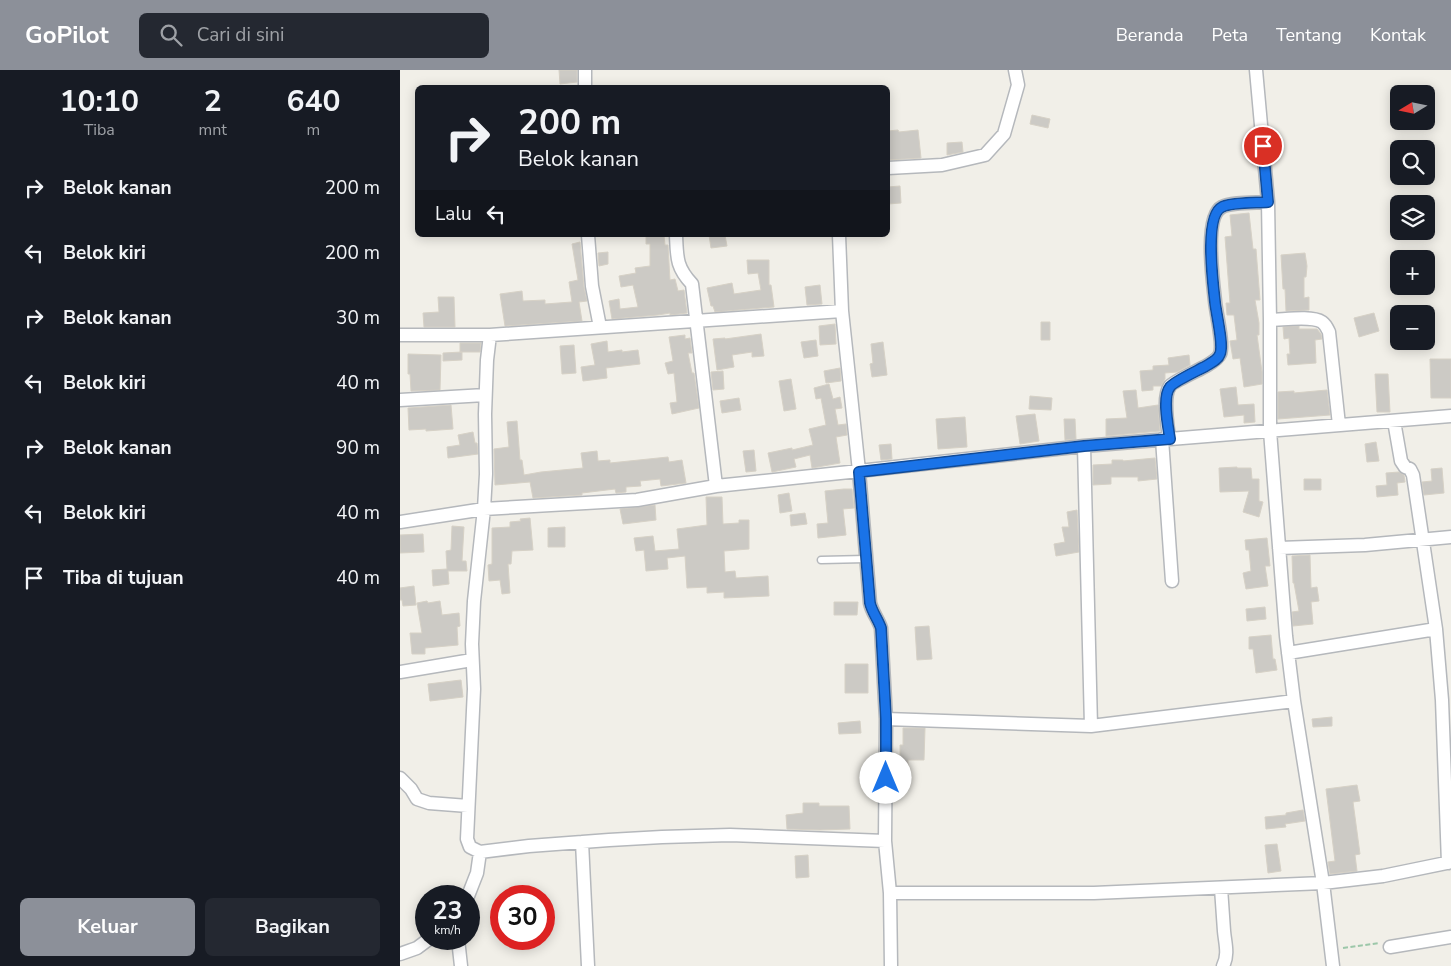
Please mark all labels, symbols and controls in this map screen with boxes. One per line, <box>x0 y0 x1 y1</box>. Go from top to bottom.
search box <box>139 13 489 58</box>
text: GoPilot <box>25 19 109 51</box>
icon: search <box>157 21 185 49</box>
text: Cari di sini <box>197 22 284 48</box>
text: Beranda <box>1116 23 1184 47</box>
text: Peta <box>1212 23 1248 47</box>
text: Tentang <box>1276 23 1342 47</box>
text: Kontak <box>1370 23 1426 47</box>
text: 10:10 <box>60 81 139 122</box>
text: 2 <box>204 81 222 122</box>
text: 640 <box>286 81 340 122</box>
north arrow <box>1390 85 1435 130</box>
map controls <box>1390 85 1435 350</box>
text: 200 m <box>518 99 621 146</box>
icon: right <box>435 105 500 170</box>
text: Tiba <box>84 119 115 141</box>
text: mnt <box>199 119 227 141</box>
text: m <box>307 119 320 141</box>
pin <box>1242 125 1284 167</box>
icon: arrive <box>1249 132 1277 160</box>
button: search <box>1390 140 1435 185</box>
text: Belok kanan <box>518 144 639 174</box>
icon: right <box>20 174 48 202</box>
text: Belok kanan <box>63 175 172 201</box>
text: 200 m <box>325 175 380 201</box>
button: layers <box>1390 195 1435 240</box>
icon: left <box>482 200 510 228</box>
text: Lalu <box>435 201 472 227</box>
icon: left <box>20 239 48 267</box>
text: Belok kiri <box>63 240 146 266</box>
text: 200 m <box>325 240 380 266</box>
button: + <box>1390 250 1435 295</box>
icon: right <box>20 304 48 332</box>
text: Belok kanan <box>63 305 172 331</box>
text: 30 m <box>336 305 380 331</box>
button: − <box>1390 305 1435 350</box>
icon: left <box>20 369 48 397</box>
text: Belok kiri <box>63 370 146 396</box>
text: 40 m <box>336 370 380 396</box>
icon: right <box>20 434 48 462</box>
text: Belok kanan <box>63 435 172 461</box>
text: 90 m <box>336 435 380 461</box>
icon: left <box>20 499 48 527</box>
text: Belok kiri <box>63 500 146 526</box>
text: 40 m <box>336 500 380 526</box>
icon: arrive <box>20 564 48 592</box>
text: Tiba di tujuan <box>63 565 184 591</box>
text: 40 m <box>336 565 380 591</box>
position arrow <box>859 751 911 803</box>
speed limit sign: 30 <box>490 885 555 950</box>
text: 23 <box>432 894 463 928</box>
button: Keluar <box>20 898 195 956</box>
button: Bagikan <box>205 898 380 956</box>
text: km/h <box>434 922 461 938</box>

